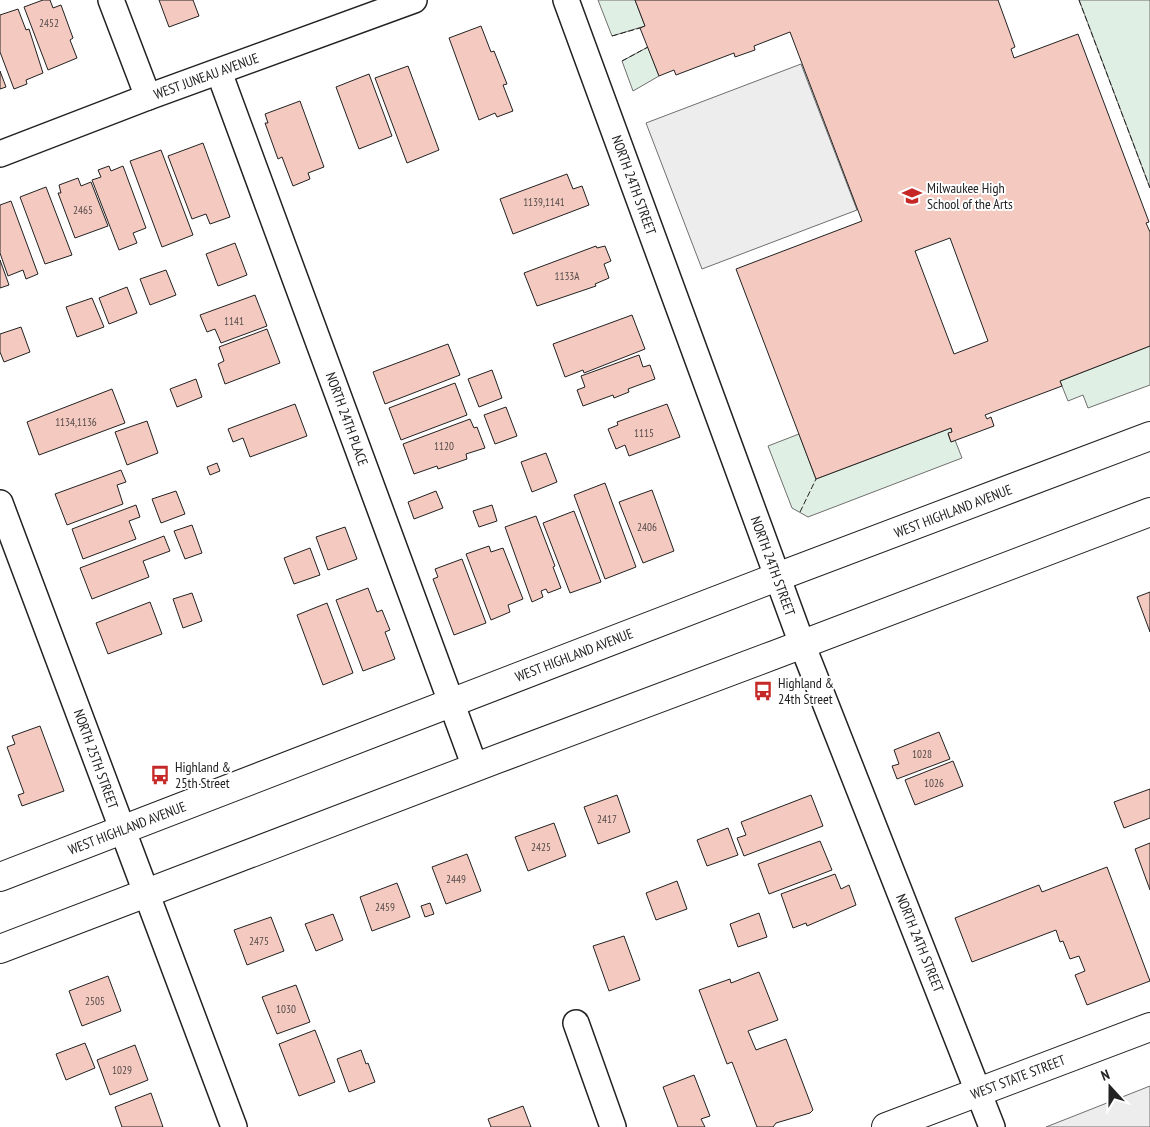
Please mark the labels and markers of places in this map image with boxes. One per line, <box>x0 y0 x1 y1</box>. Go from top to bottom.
place label: Milwaukee High School of the Arts <box>927 179 1013 213</box>
school or university icon: Milwaukee High School of the Arts <box>901 185 923 207</box>
place label: Highland & 24th Street <box>778 674 834 708</box>
bus stop icon: Highland & 24th Street <box>752 680 774 702</box>
place label: Highland & 25th Street <box>175 758 231 792</box>
bus stop icon: Highland & 25th Street <box>149 764 171 786</box>

